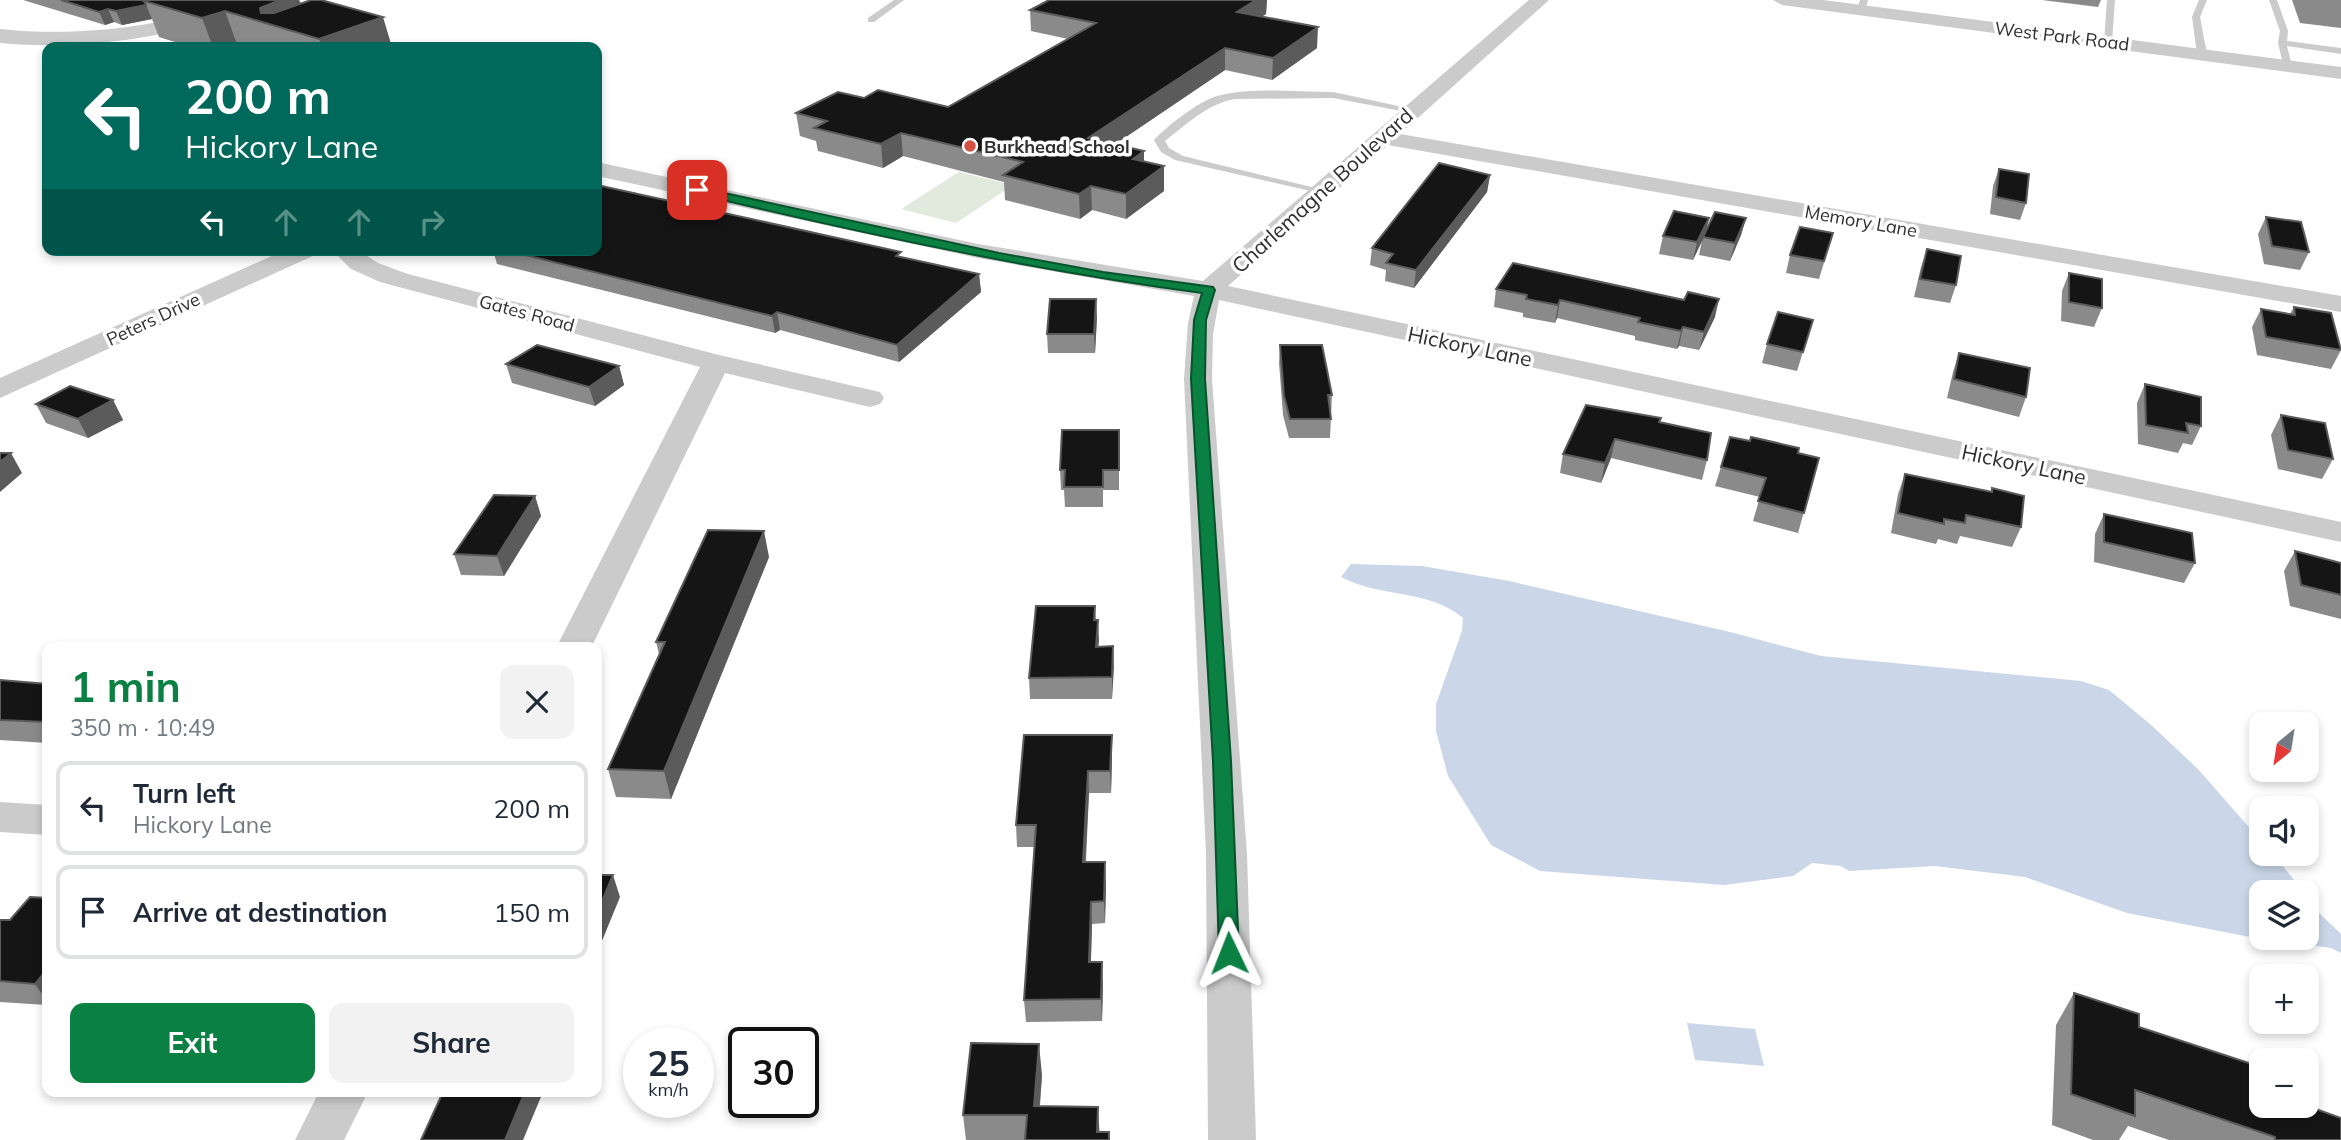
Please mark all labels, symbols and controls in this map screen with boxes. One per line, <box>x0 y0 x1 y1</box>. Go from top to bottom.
street label: West Park Road <box>1993 16 2131 56</box>
text: 200 m <box>185 65 331 126</box>
icon: left <box>70 70 161 161</box>
street label: Charlemagne Boulevard <box>1226 102 1418 278</box>
text: Hickory Lane <box>185 126 378 166</box>
place label: Burkhead School <box>984 135 1130 158</box>
marker: Burkhead School <box>962 138 978 154</box>
pin <box>667 160 727 220</box>
icon: arrive <box>678 171 716 209</box>
street label: Memory Lane <box>1803 200 1919 242</box>
icon: left <box>194 203 232 241</box>
icon: ahead <box>267 203 305 241</box>
icon: ahead <box>340 203 378 241</box>
icon: right <box>413 203 451 241</box>
street label: Peters Drive <box>103 287 203 351</box>
street label: Gates Road <box>477 289 577 337</box>
street label: Hickory Lane <box>1405 320 1535 372</box>
street label: Hickory Lane <box>1959 438 2089 490</box>
text: 1 min <box>70 660 181 713</box>
button: close <box>500 665 574 739</box>
north arrow <box>2249 712 2319 782</box>
map controls <box>2249 712 2319 1118</box>
text: 350 m · 10:49 <box>70 713 215 742</box>
text: Turn left <box>133 777 235 810</box>
icon: left <box>74 789 112 827</box>
text: 200 m <box>494 792 570 825</box>
button: sound <box>2249 796 2319 866</box>
text: Hickory Lane <box>133 810 272 839</box>
button: layers <box>2249 880 2319 950</box>
icon: arrive <box>74 893 112 931</box>
text: Arrive at destination <box>133 896 388 929</box>
text: 150 m <box>494 896 570 929</box>
position arrow <box>1192 916 1266 990</box>
button: + <box>2249 964 2319 1034</box>
button: Exit <box>70 1003 315 1083</box>
button: Share <box>329 1003 574 1083</box>
speed limit sign: 30 <box>728 1027 819 1118</box>
text: 25 <box>647 1041 690 1085</box>
button: − <box>2249 1048 2319 1118</box>
text: km/h <box>648 1078 689 1101</box>

